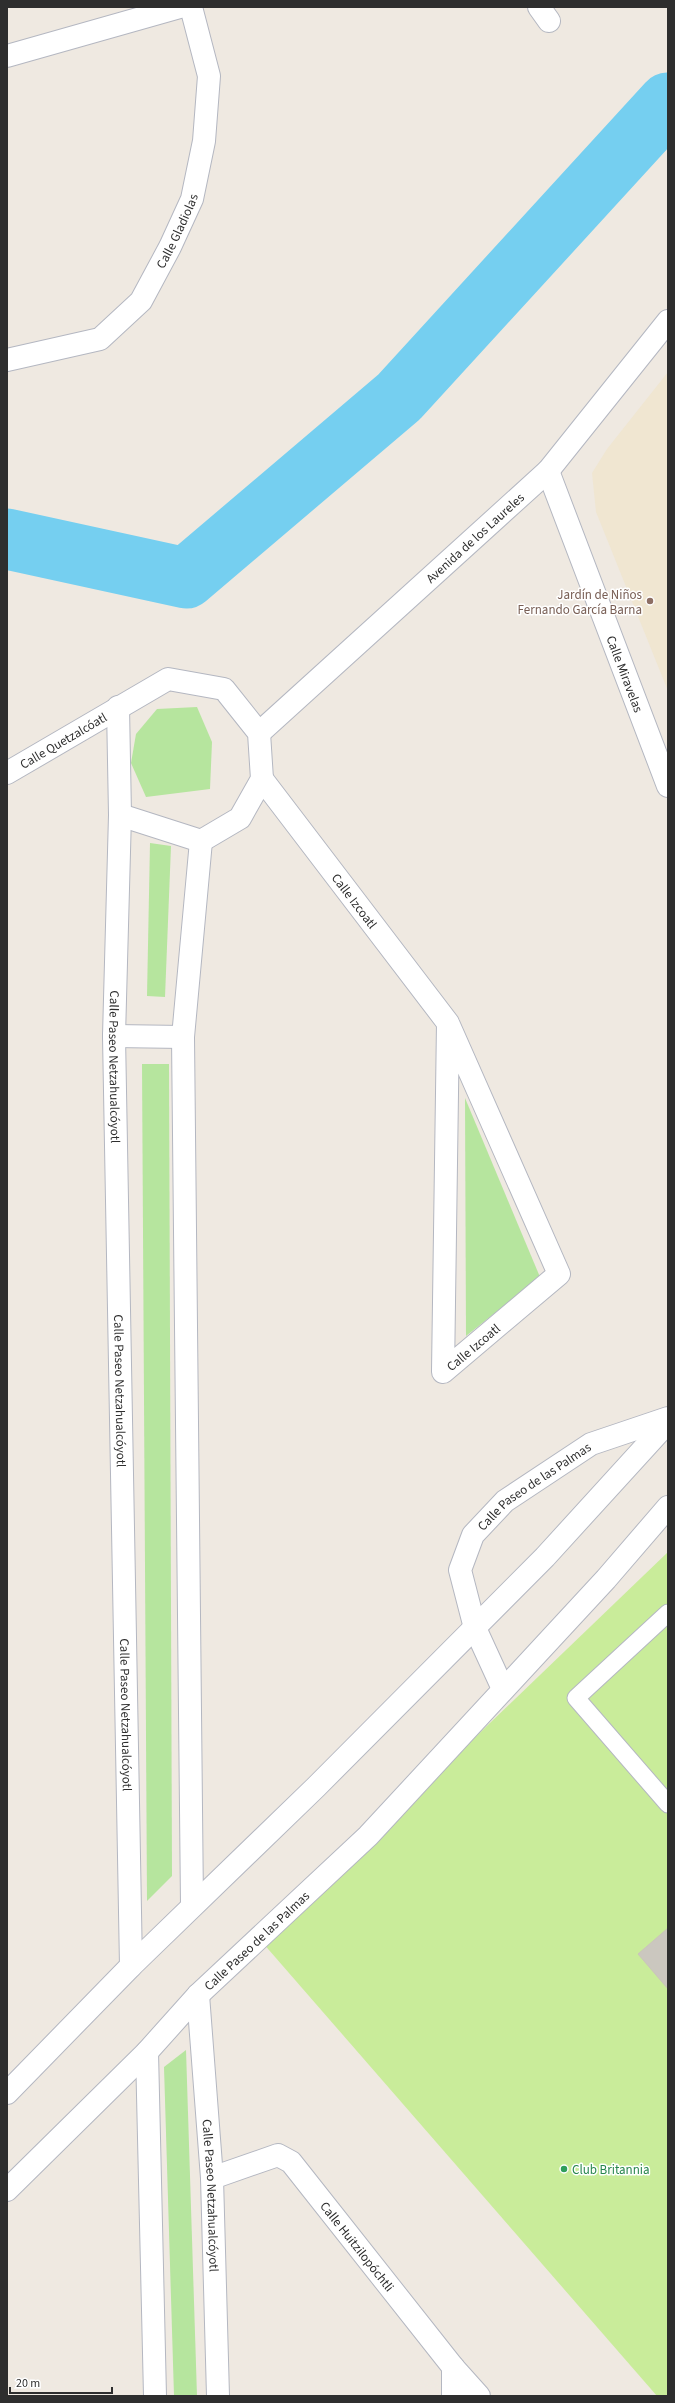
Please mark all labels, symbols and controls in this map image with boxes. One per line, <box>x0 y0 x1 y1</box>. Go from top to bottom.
street label: Calle Gladiolas <box>152 192 203 272</box>
street label: Avenida de los Laureles <box>422 489 529 588</box>
place label: Jardín de Niños Fernando García Barna <box>518 586 643 619</box>
marker: Jardín de Niños Fernando García Barna <box>645 596 655 606</box>
street label: Calle Miravelas <box>601 633 647 716</box>
street label: Calle Quetzalcóatl <box>17 709 110 774</box>
street label: Calle Izcoatl <box>327 870 381 933</box>
street label: Calle Paseo Netzahualcóyotl <box>104 990 124 1144</box>
street label: Calle Paseo Netzahualcóyotl <box>109 1314 130 1467</box>
street label: Calle Izcoatl <box>443 1320 504 1376</box>
street label: Calle Paseo de las Palmas <box>474 1438 595 1535</box>
street label: Calle Paseo Netzahualcóyotl <box>115 1638 136 1791</box>
street label: Calle Paseo de las Palmas <box>200 1887 314 1995</box>
street label: Calle Paseo Netzahualcóyotl <box>198 2119 223 2272</box>
place label: Club Britannia <box>572 2161 650 2179</box>
marker: Club Britannia <box>559 2164 569 2174</box>
street label: Calle Huitzilopóchtli <box>316 2198 398 2296</box>
scale bar <box>10 2369 112 2395</box>
text: 20 m <box>16 2375 40 2392</box>

